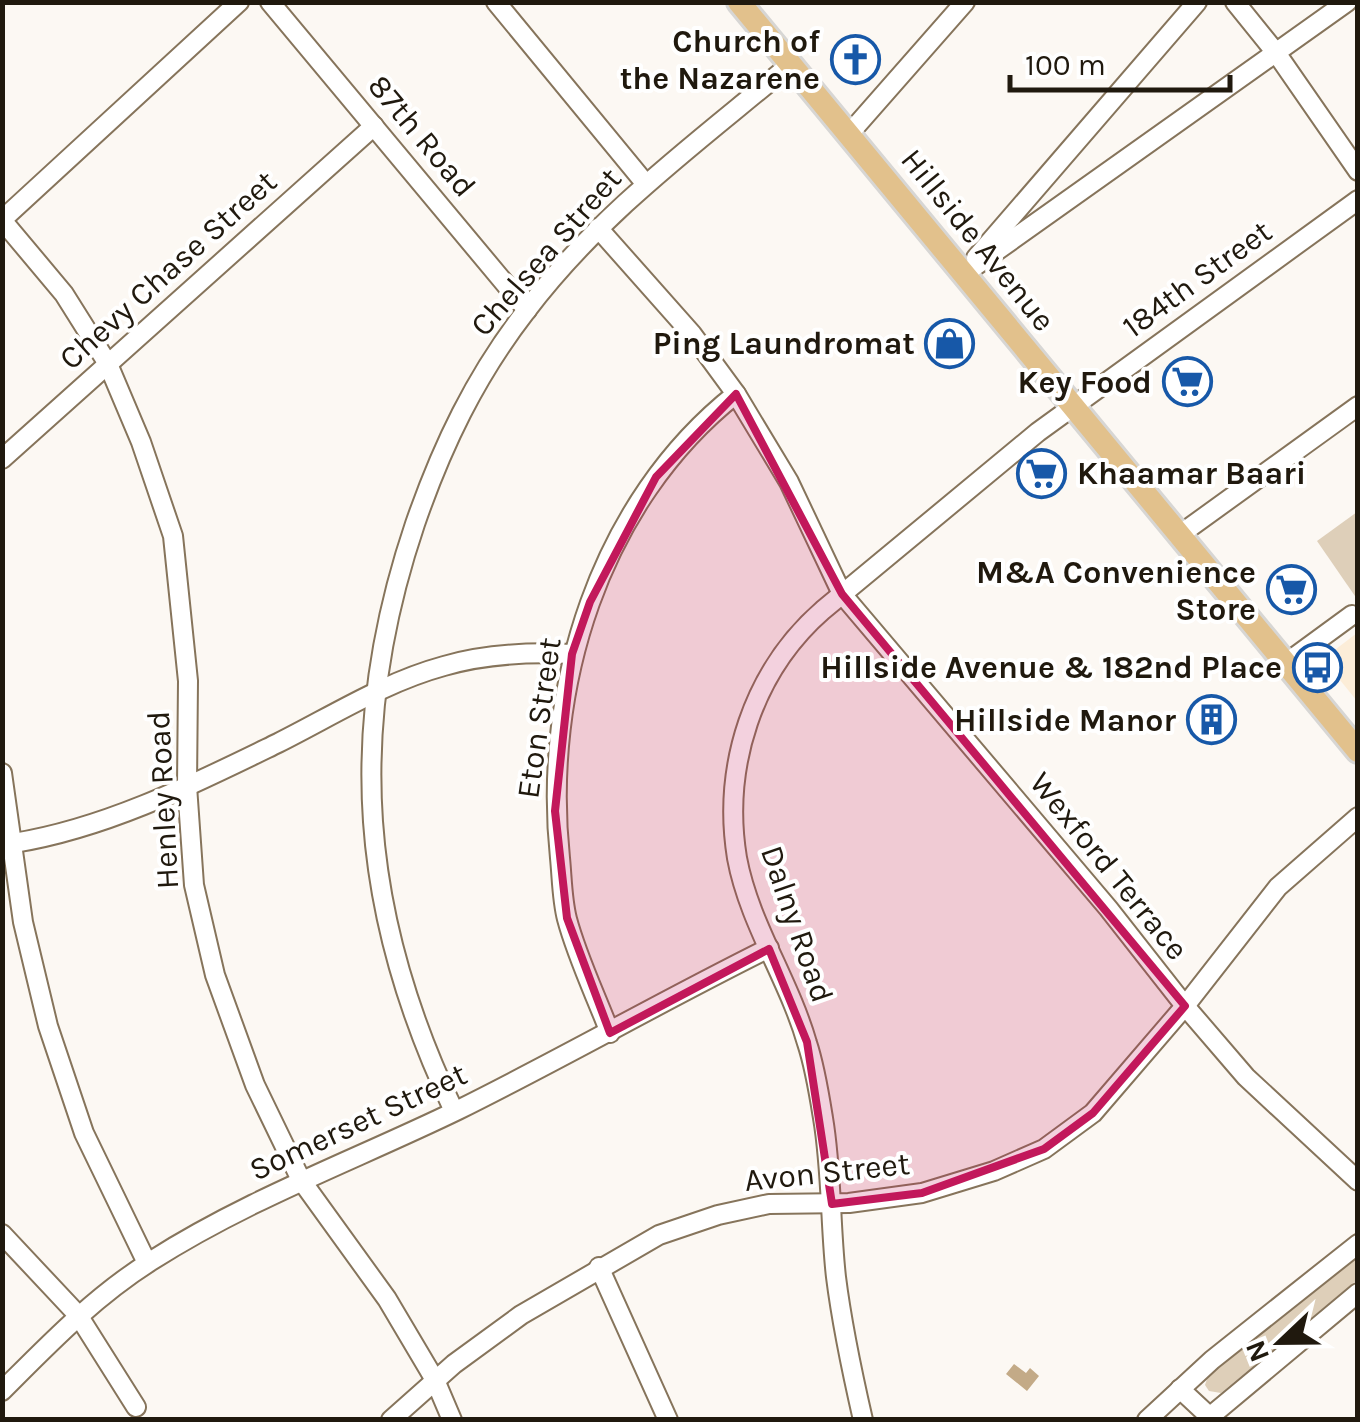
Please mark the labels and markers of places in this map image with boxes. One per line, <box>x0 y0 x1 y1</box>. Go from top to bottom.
place label: Church of the Nazarene <box>620 23 820 97</box>
church icon: Church of the Nazarene <box>829 33 881 85</box>
shop icon: Ping Laundromat <box>924 317 976 369</box>
place label: Ping Laundromat <box>653 325 915 362</box>
supermarket icon: Key Food <box>1161 356 1213 408</box>
place label: Key Food <box>1018 364 1152 401</box>
supermarket icon: Khaamar Baari <box>1016 447 1068 499</box>
place label: Khaamar Baari <box>1077 455 1306 492</box>
place label: M&A Convenience Store <box>976 554 1256 628</box>
supermarket icon: M&A Convenience Store <box>1265 564 1317 616</box>
bus stop icon: Hillside Avenue & 182nd Place <box>1291 641 1343 693</box>
place label: Hillside Avenue & 182nd Place <box>820 649 1282 686</box>
building icon: Hillside Manor <box>1185 694 1237 746</box>
place label: Hillside Manor <box>954 702 1176 739</box>

